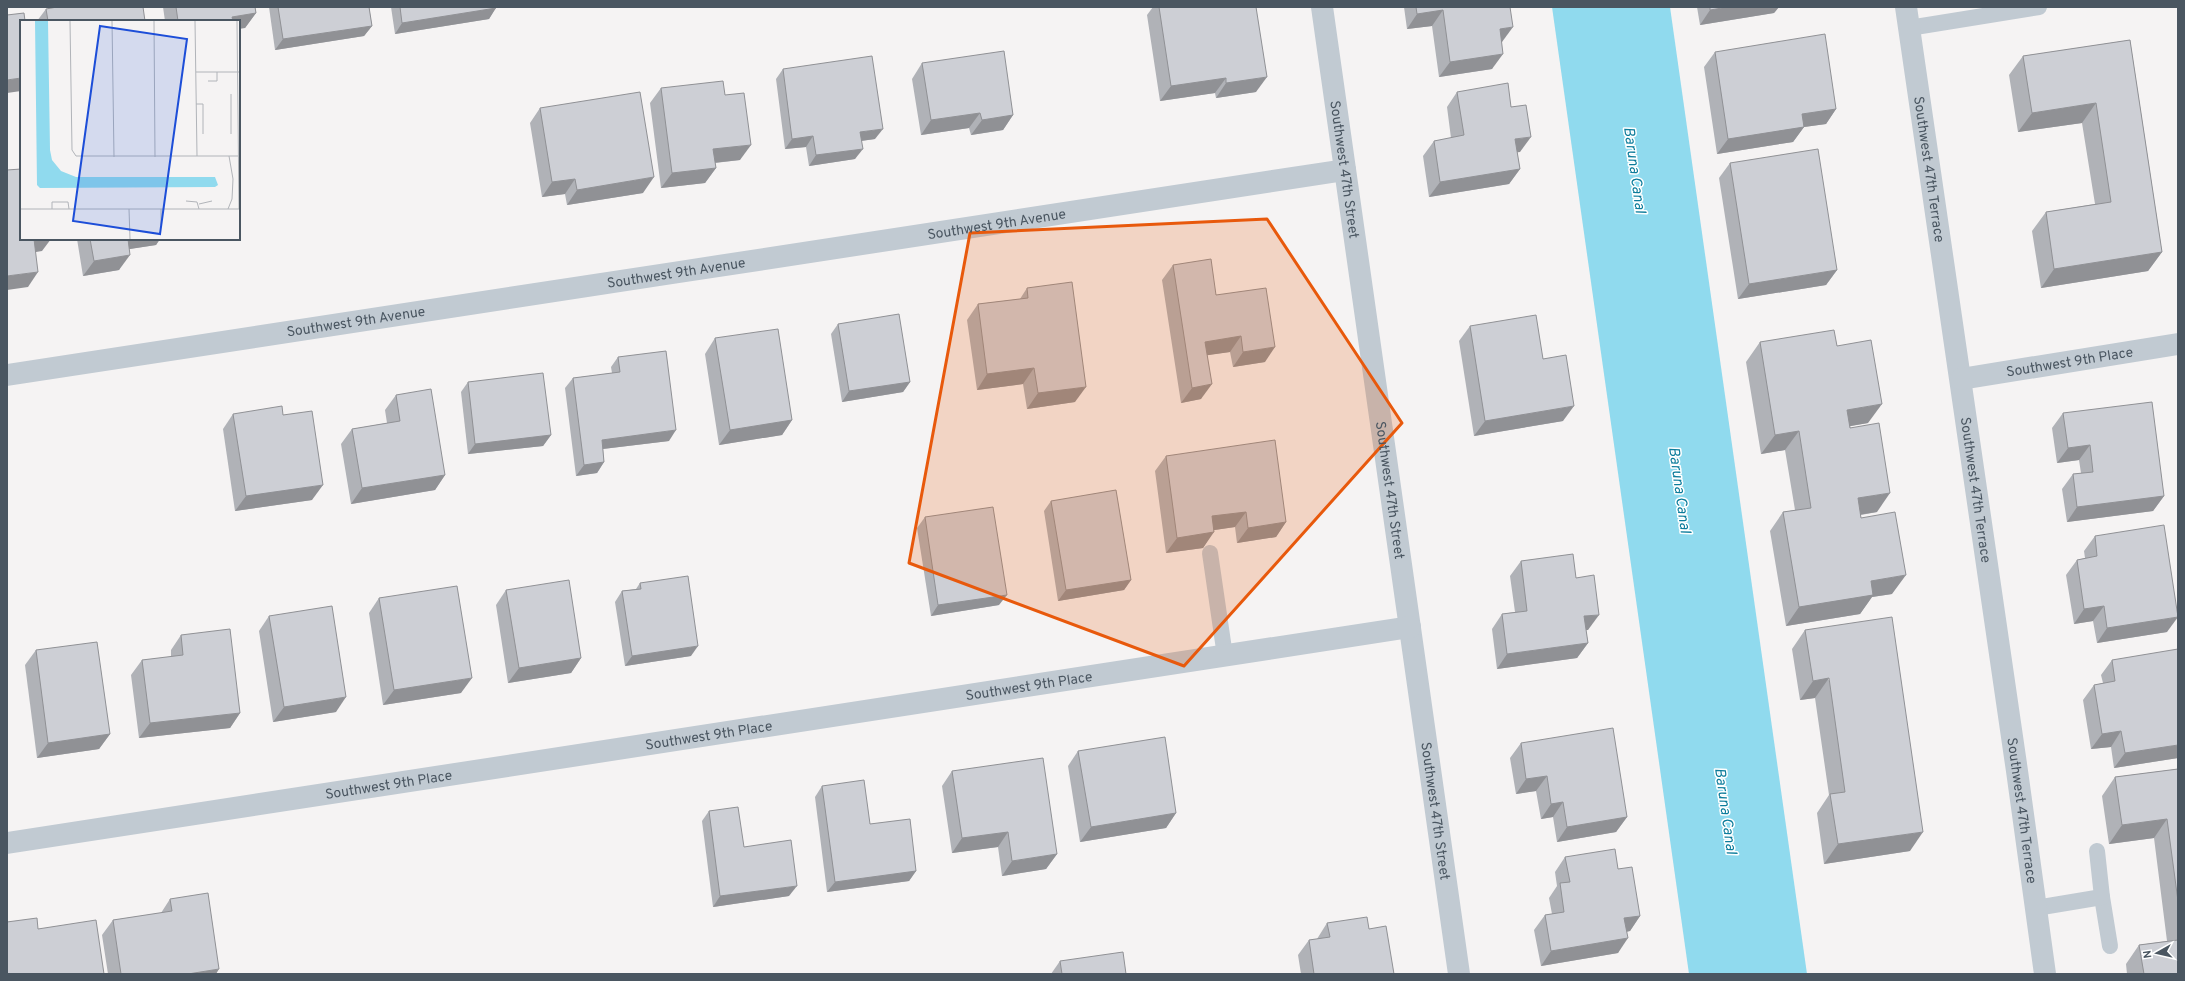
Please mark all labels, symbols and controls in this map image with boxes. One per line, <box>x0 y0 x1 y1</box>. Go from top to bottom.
inset map <box>20 20 240 240</box>
street label: Southwest 47th Terrace <box>1909 95 1947 244</box>
street label: Southwest 47th Street <box>1325 99 1362 240</box>
water label: Baruna Canal <box>1618 126 1649 216</box>
street label: Southwest 9th Avenue <box>926 206 1067 244</box>
street label: Southwest 9th Avenue <box>606 255 747 293</box>
street label: Southwest 9th Avenue <box>286 304 426 342</box>
street label: Southwest 9th Place <box>2005 344 2134 382</box>
street label: Southwest 47th Terrace <box>1956 416 1994 564</box>
street label: Southwest 47th Street <box>1371 420 1407 560</box>
water label: Baruna Canal <box>1663 446 1694 536</box>
street label: Southwest 9th Place <box>965 669 1094 705</box>
street label: Southwest 9th Place <box>644 718 774 755</box>
street label: Southwest 47th Terrace <box>2002 737 2039 885</box>
street label: Southwest 47th Street <box>1416 741 1453 881</box>
water label: Baruna Canal <box>1709 767 1740 857</box>
street label: Southwest 9th Place <box>324 768 453 804</box>
north arrow <box>2137 933 2177 973</box>
text: N <box>2141 949 2156 959</box>

